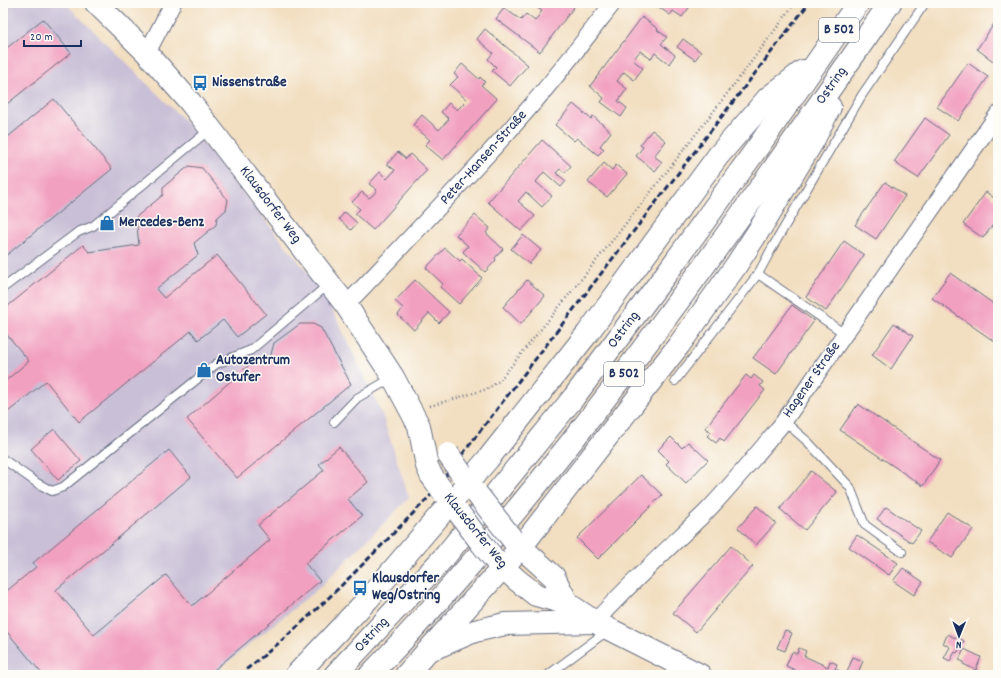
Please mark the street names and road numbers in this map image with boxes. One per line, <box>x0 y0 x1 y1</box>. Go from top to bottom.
road number: B 502 <box>819 18 859 42</box>
street label: Ostring <box>811 62 853 110</box>
street label: Peter-Hansen-Straße <box>435 105 533 210</box>
street label: Klausdorfer Weg <box>233 162 307 248</box>
street label: Ostring <box>602 306 646 354</box>
street label: Hagener Straße <box>777 337 847 423</box>
road number: B 502 <box>604 362 644 386</box>
street label: Klausdorfer Weg <box>437 488 513 574</box>
street label: Ostring <box>350 612 394 658</box>

